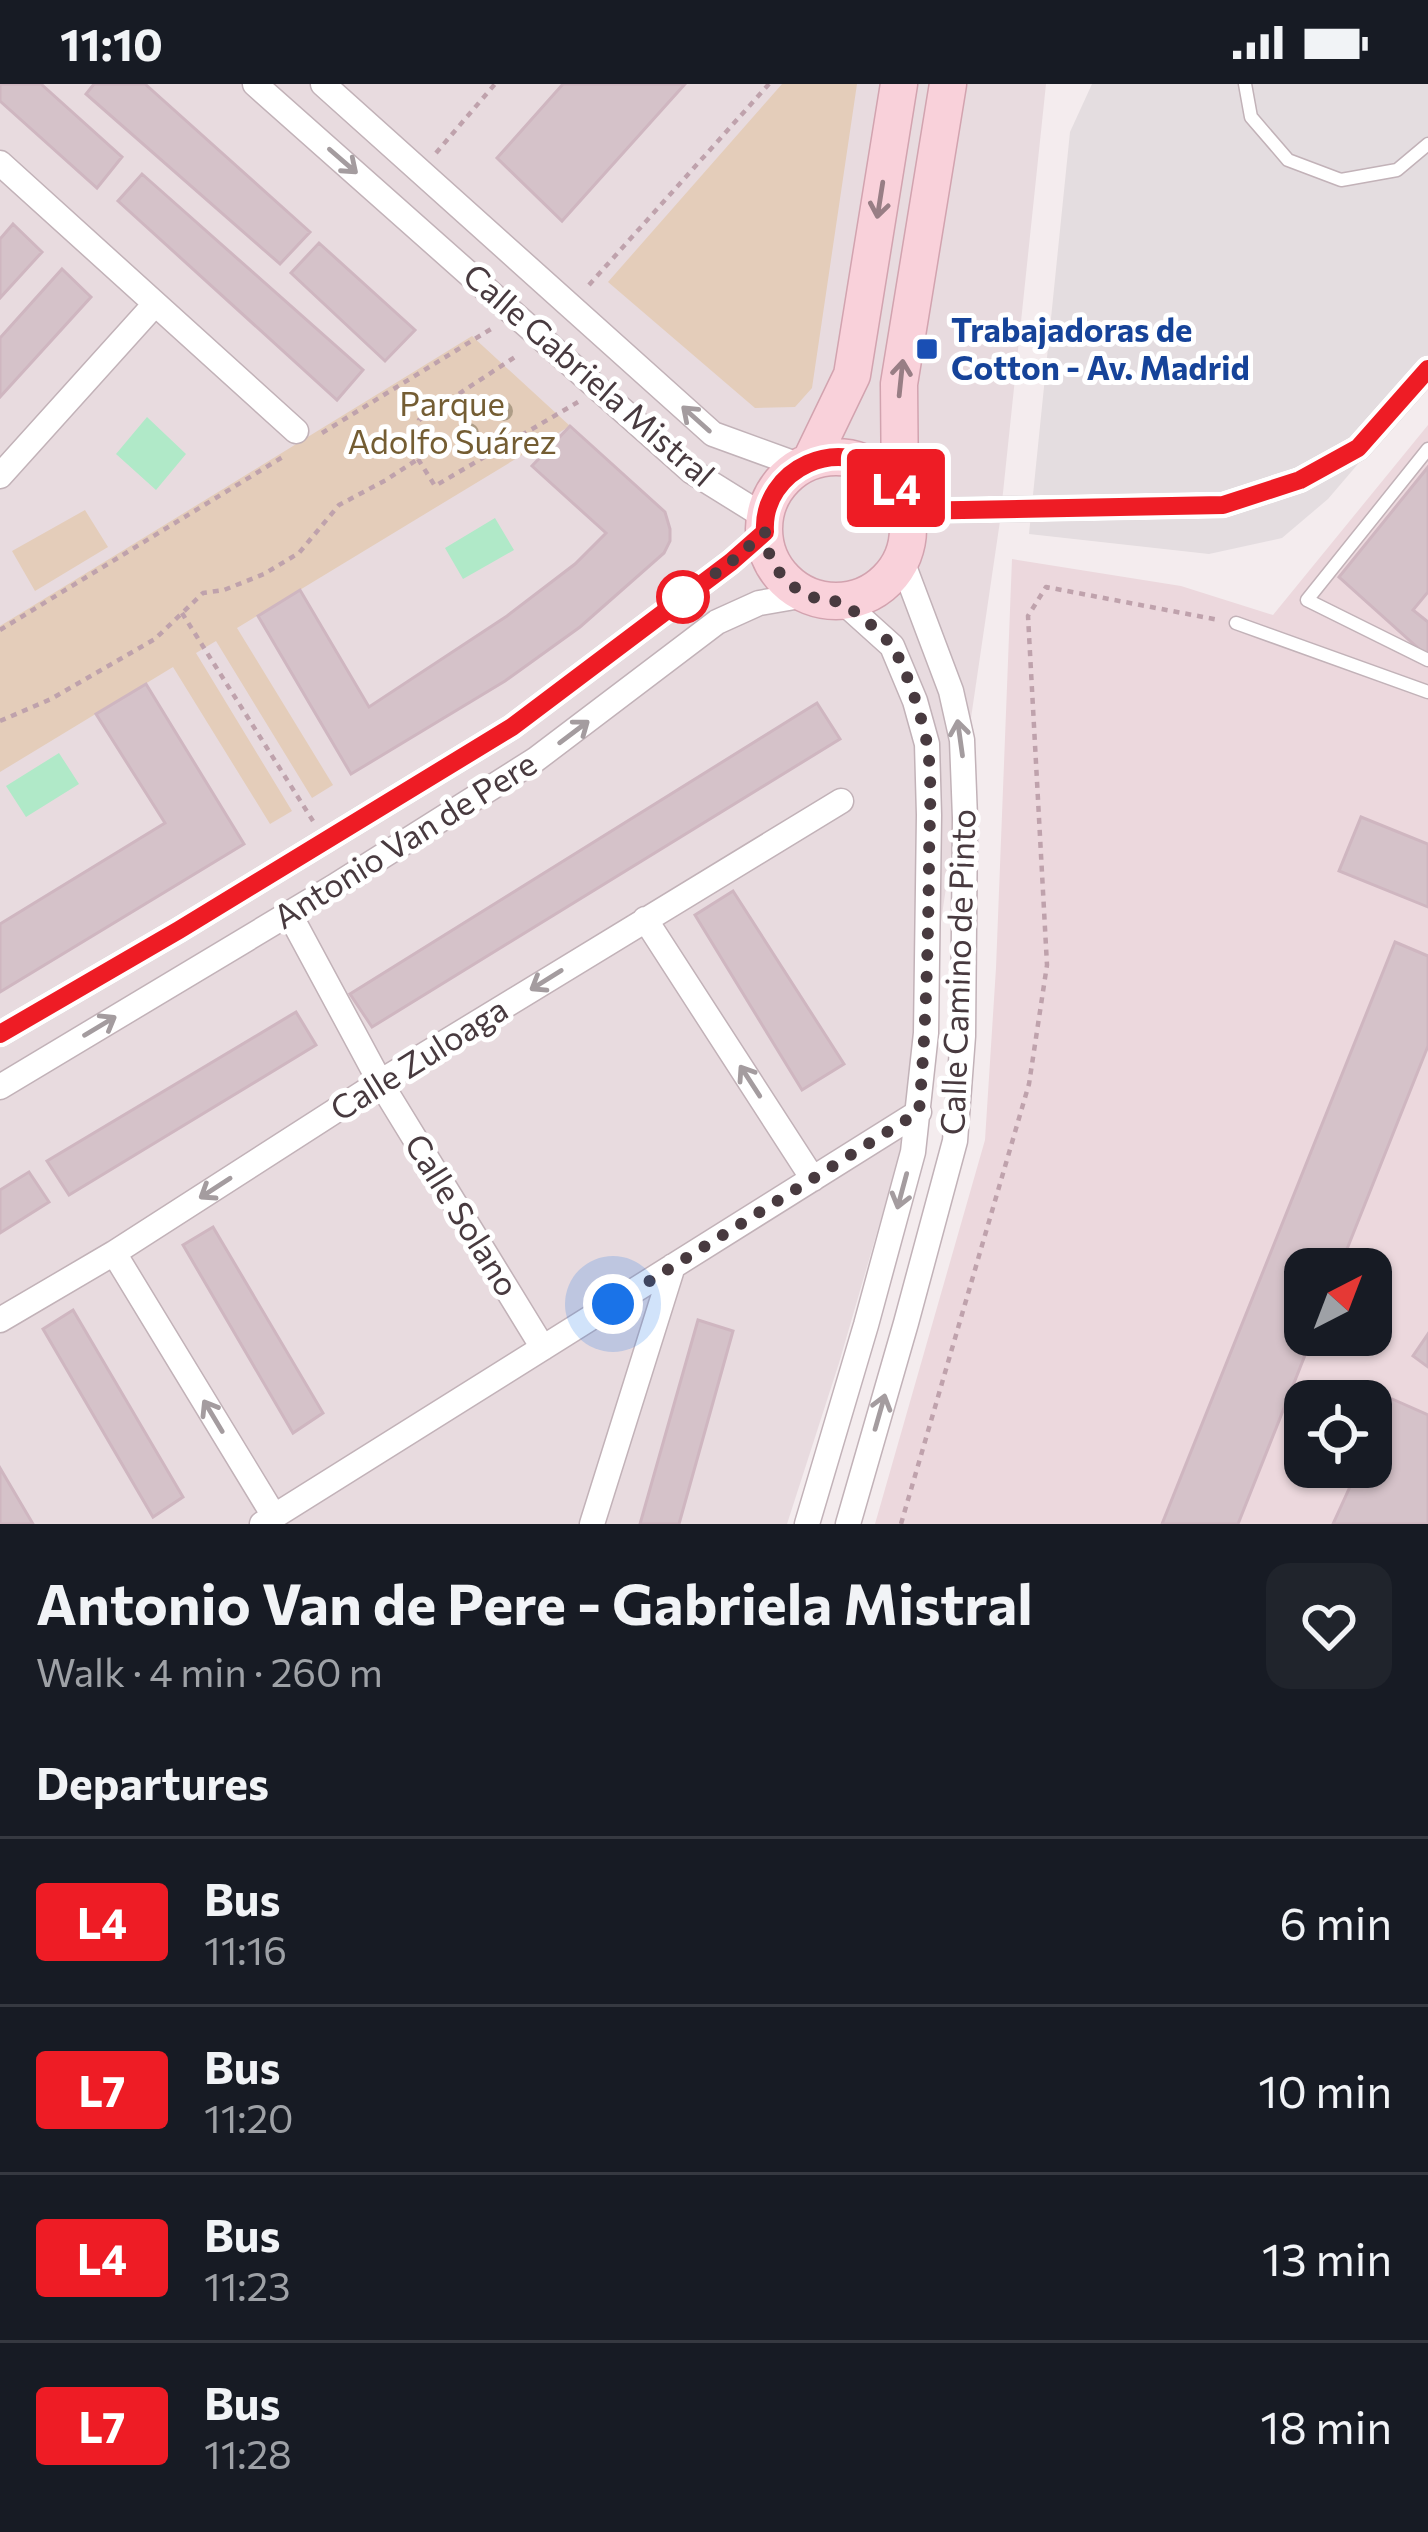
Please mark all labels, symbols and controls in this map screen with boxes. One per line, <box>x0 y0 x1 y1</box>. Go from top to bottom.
text: 11:10 <box>60 15 163 70</box>
one-way arrow <box>327 147 358 174</box>
one-way arrow <box>868 179 891 218</box>
street label: Calle Gabriela Mistral <box>456 254 724 494</box>
place label: Trabajadoras de Cotton - Av. Madrid <box>951 308 1250 387</box>
marker: Trabajadoras de Cotton - Av. Madrid <box>914 336 940 362</box>
one-way arrow <box>891 359 913 398</box>
park label: Parque Adolfo Suárez <box>348 382 556 461</box>
one-way arrow <box>681 406 711 433</box>
line badge: L4 <box>842 449 950 527</box>
text: L4 <box>871 462 921 514</box>
unlabelled marker <box>658 572 708 622</box>
one-way arrow <box>557 719 590 745</box>
one-way arrow <box>948 720 971 759</box>
street label: Antonio Van de Pere <box>265 741 543 936</box>
street label: Calle Camino de Pinto <box>930 808 983 1136</box>
one-way arrow <box>529 968 563 992</box>
street label: Calle Zuloaga <box>322 987 514 1128</box>
one-way arrow <box>82 1014 116 1038</box>
one-way arrow <box>737 1064 762 1098</box>
street label: Calle Solano <box>397 1125 529 1303</box>
one-way arrow <box>890 1172 912 1210</box>
one-way arrow <box>199 1175 233 1200</box>
north arrow <box>1284 1248 1392 1356</box>
map controls <box>1284 1248 1392 1488</box>
your location <box>583 1274 643 1334</box>
button: locate <box>1284 1380 1392 1488</box>
one-way arrow <box>870 1393 892 1431</box>
one-way arrow <box>201 1400 225 1434</box>
button: heart <box>1266 1563 1392 1689</box>
text: Antonio Van de Pere - Gabriela Mistral <box>36 1567 1033 1637</box>
text: Walk · 4 min · 260 m <box>36 1647 383 1695</box>
text: Departures <box>36 1754 269 1809</box>
text: Bus <box>204 1870 280 1925</box>
text: 6 min <box>1279 1894 1392 1949</box>
text: L4 <box>77 1896 127 1948</box>
text: 11:16 <box>204 1925 287 1973</box>
text: Bus <box>204 2038 280 2093</box>
text: 10 min <box>1258 2062 1392 2117</box>
text: L7 <box>79 2064 125 2116</box>
text: 11:20 <box>204 2093 294 2141</box>
text: Bus <box>204 2206 280 2261</box>
text: 13 min <box>1262 2230 1392 2285</box>
text: L4 <box>77 2232 127 2284</box>
text: 11:23 <box>204 2261 290 2309</box>
text: Bus <box>204 2374 280 2429</box>
text: 18 min <box>1260 2398 1392 2453</box>
text: L7 <box>79 2400 125 2452</box>
text: 11:28 <box>204 2429 292 2477</box>

